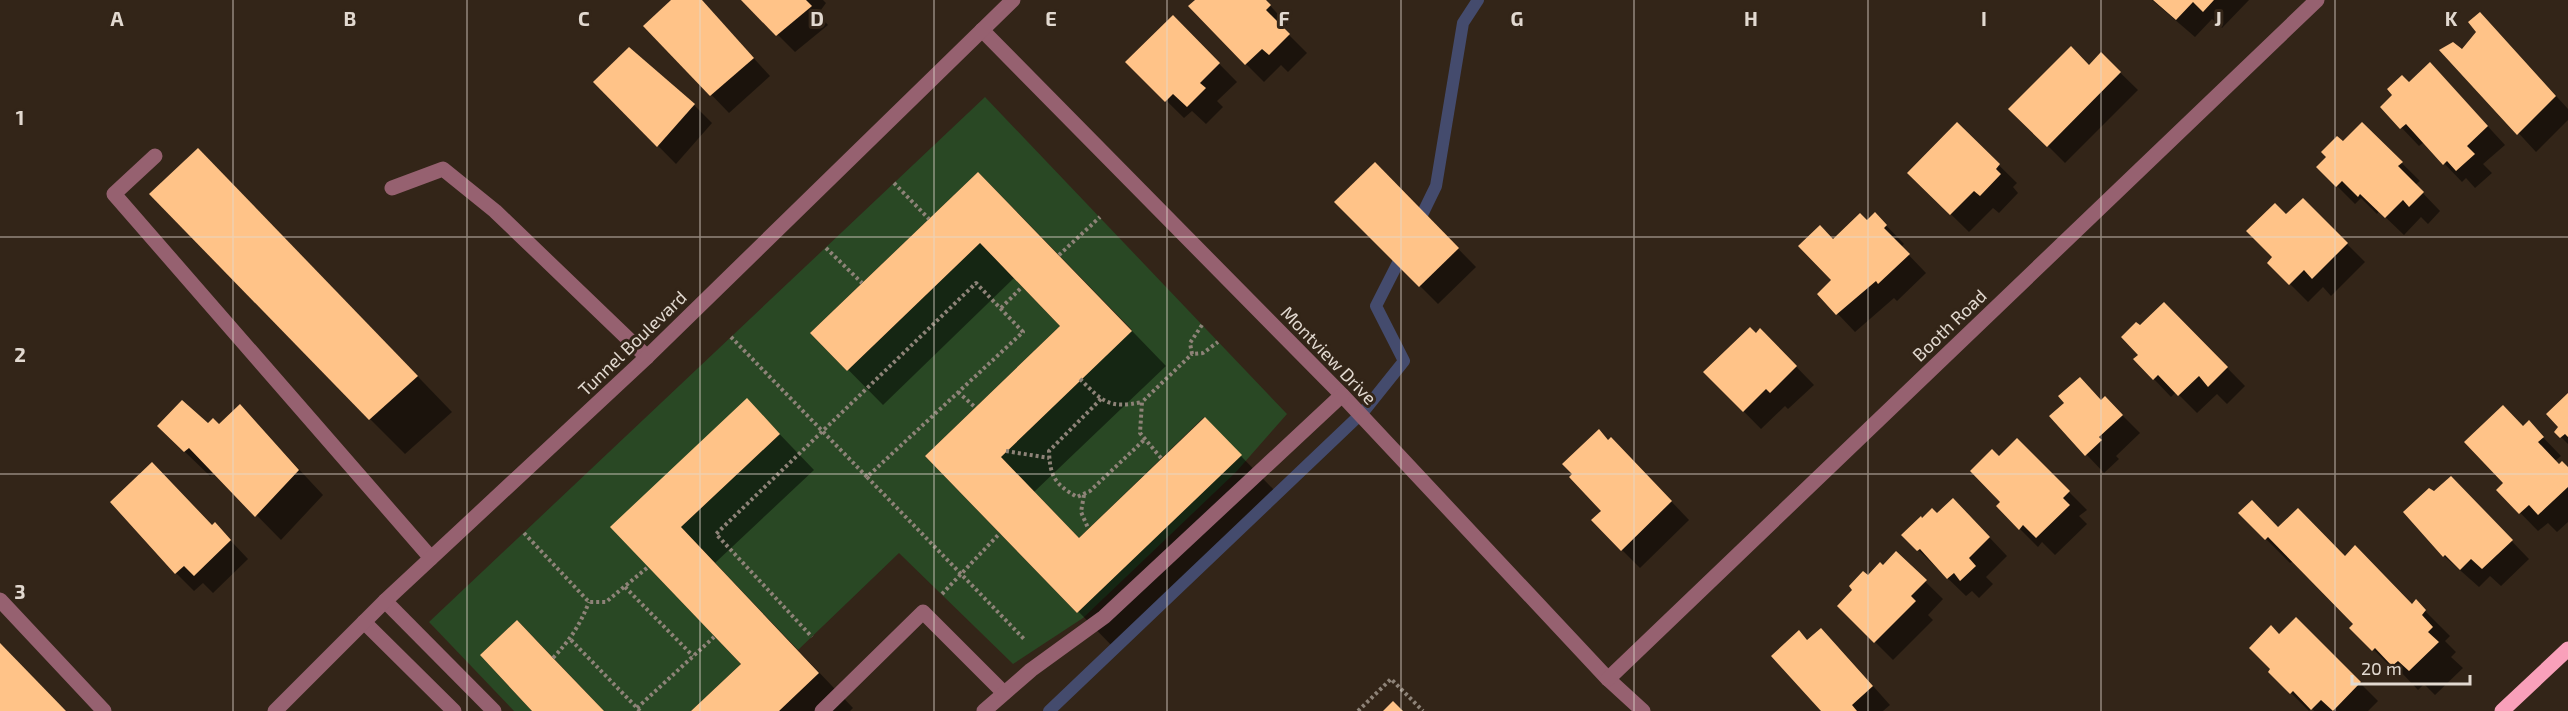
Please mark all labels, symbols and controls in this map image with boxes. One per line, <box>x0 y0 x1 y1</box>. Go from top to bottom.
text: A <box>110 6 124 30</box>
text: B <box>344 6 356 30</box>
text: C <box>578 6 590 30</box>
text: D <box>810 6 824 30</box>
text: E <box>1045 6 1057 30</box>
text: F <box>1278 6 1290 30</box>
text: G <box>1511 6 1523 30</box>
text: H <box>1744 6 1758 30</box>
text: I <box>1981 6 1987 30</box>
text: J <box>2214 6 2222 30</box>
text: K <box>2445 6 2458 30</box>
text: 1 <box>16 105 24 129</box>
street label: Booth Road <box>1907 284 1991 366</box>
street label: Tunnel Boulevard <box>573 286 691 400</box>
street label: Montview Drive <box>1277 301 1381 409</box>
text: 2 <box>14 342 26 366</box>
text: 3 <box>14 579 26 603</box>
scale bar <box>2352 648 2470 686</box>
text: 20 m <box>2361 657 2402 679</box>

